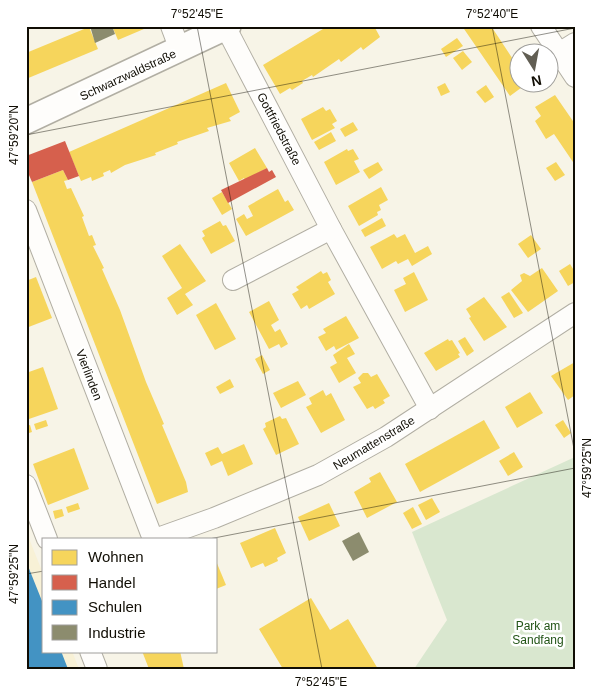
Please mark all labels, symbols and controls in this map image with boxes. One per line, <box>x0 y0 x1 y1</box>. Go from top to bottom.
text: 7°52'45"E <box>171 7 223 21</box>
text: 7°52'40"E <box>466 7 518 21</box>
north arrow <box>508 42 558 92</box>
street label: Schwarzwaldstraße <box>78 46 179 103</box>
text: N <box>530 72 543 90</box>
street label: Gottfriedstraße <box>254 90 304 168</box>
text: 47°59'20"N <box>7 105 21 165</box>
street label: Vierlinden <box>73 348 105 402</box>
street label: Neumattenstraße <box>331 413 418 473</box>
text: 47°59'25"N <box>580 438 594 498</box>
legend <box>42 538 218 652</box>
text: 47°59'25"N <box>7 544 21 604</box>
text: Wohnen <box>88 548 144 565</box>
text: Handel <box>88 574 136 591</box>
text: Schulen <box>88 598 142 615</box>
park label: Park am Sandfang <box>512 619 564 647</box>
text: Industrie <box>88 624 146 641</box>
text: 7°52'45"E <box>295 675 347 689</box>

